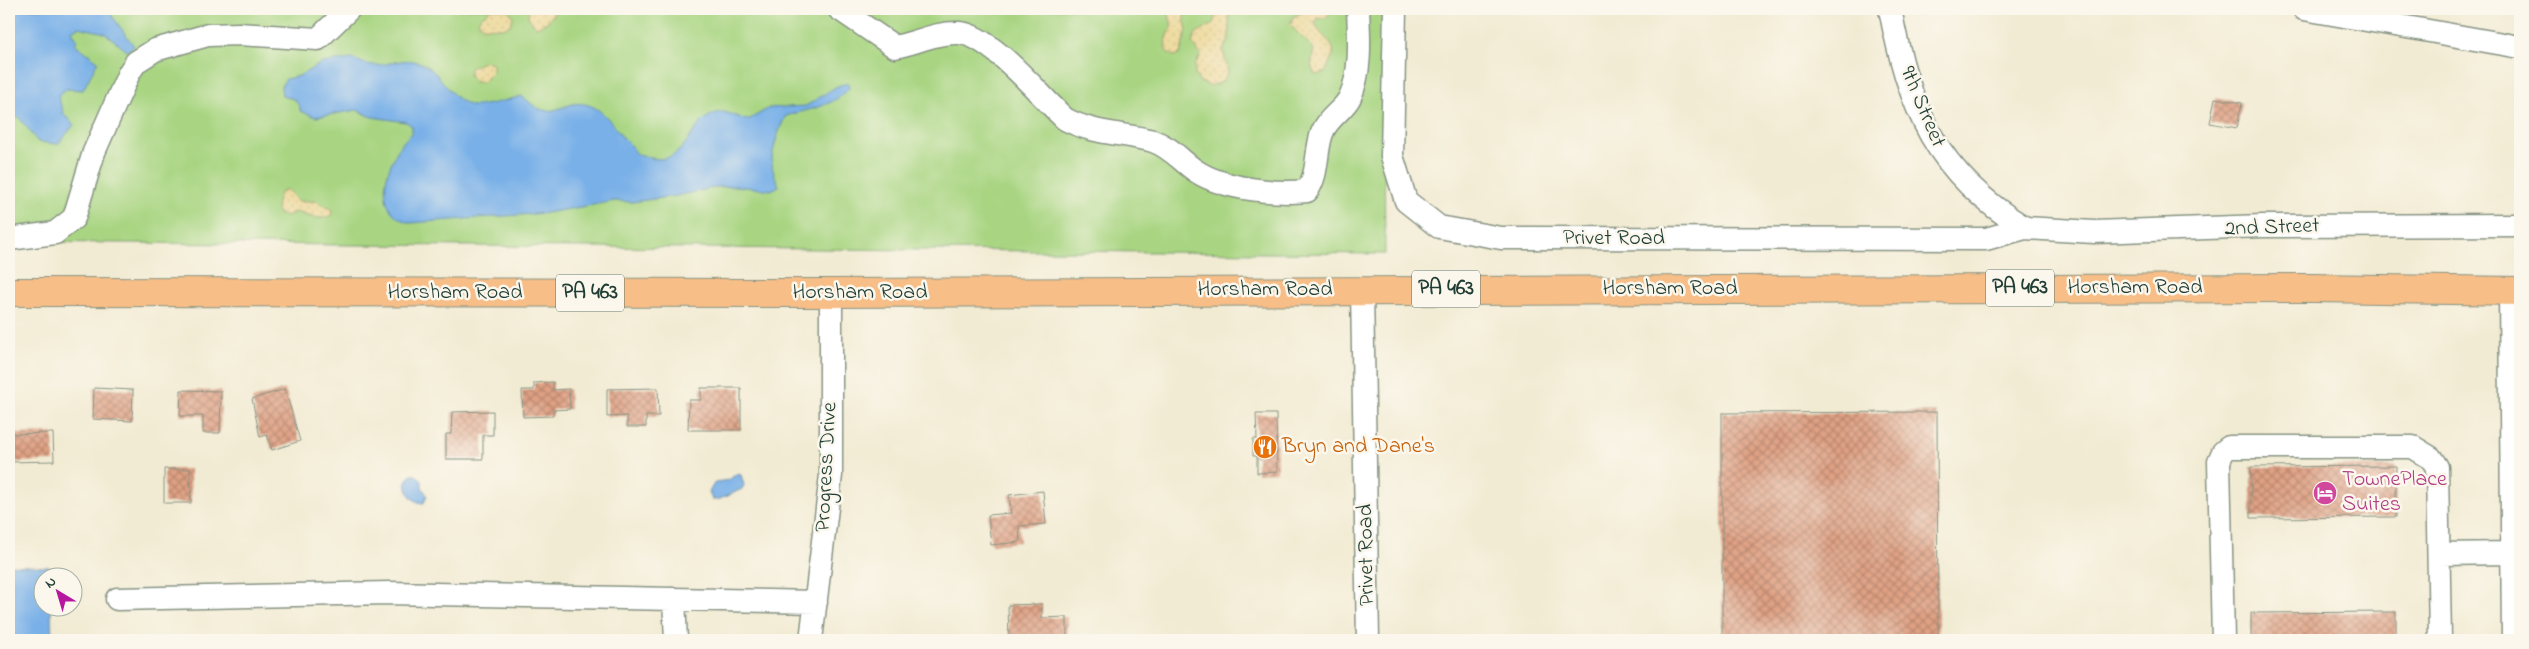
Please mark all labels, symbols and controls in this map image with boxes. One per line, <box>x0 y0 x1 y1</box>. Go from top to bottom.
street label: 9th Street <box>1891 61 1954 153</box>
street label: 2nd Street <box>2224 210 2321 246</box>
street label: Privet Road <box>1563 223 1665 255</box>
road number: PA 463 <box>1412 270 1480 308</box>
road number: PA 463 <box>1986 270 2054 306</box>
street label: Horsham Road <box>2068 272 2203 304</box>
street label: Horsham Road <box>1603 273 1738 305</box>
road number: PA 463 <box>556 274 624 312</box>
street label: Horsham Road <box>1198 274 1333 306</box>
street label: Horsham Road <box>388 277 523 309</box>
street label: Horsham Road <box>793 277 928 309</box>
street label: Progress Drive <box>808 401 847 533</box>
place label: Bryn and Dane's <box>1281 431 1435 464</box>
restaurant icon: Bryn and Dane's <box>1252 434 1278 460</box>
place label: TownePlace Suites <box>2342 464 2447 521</box>
hotel icon: TownePlace Suites <box>2312 480 2338 506</box>
street label: Privet Road <box>1350 504 1384 606</box>
north arrow <box>32 566 82 616</box>
text: N <box>41 572 61 594</box>

